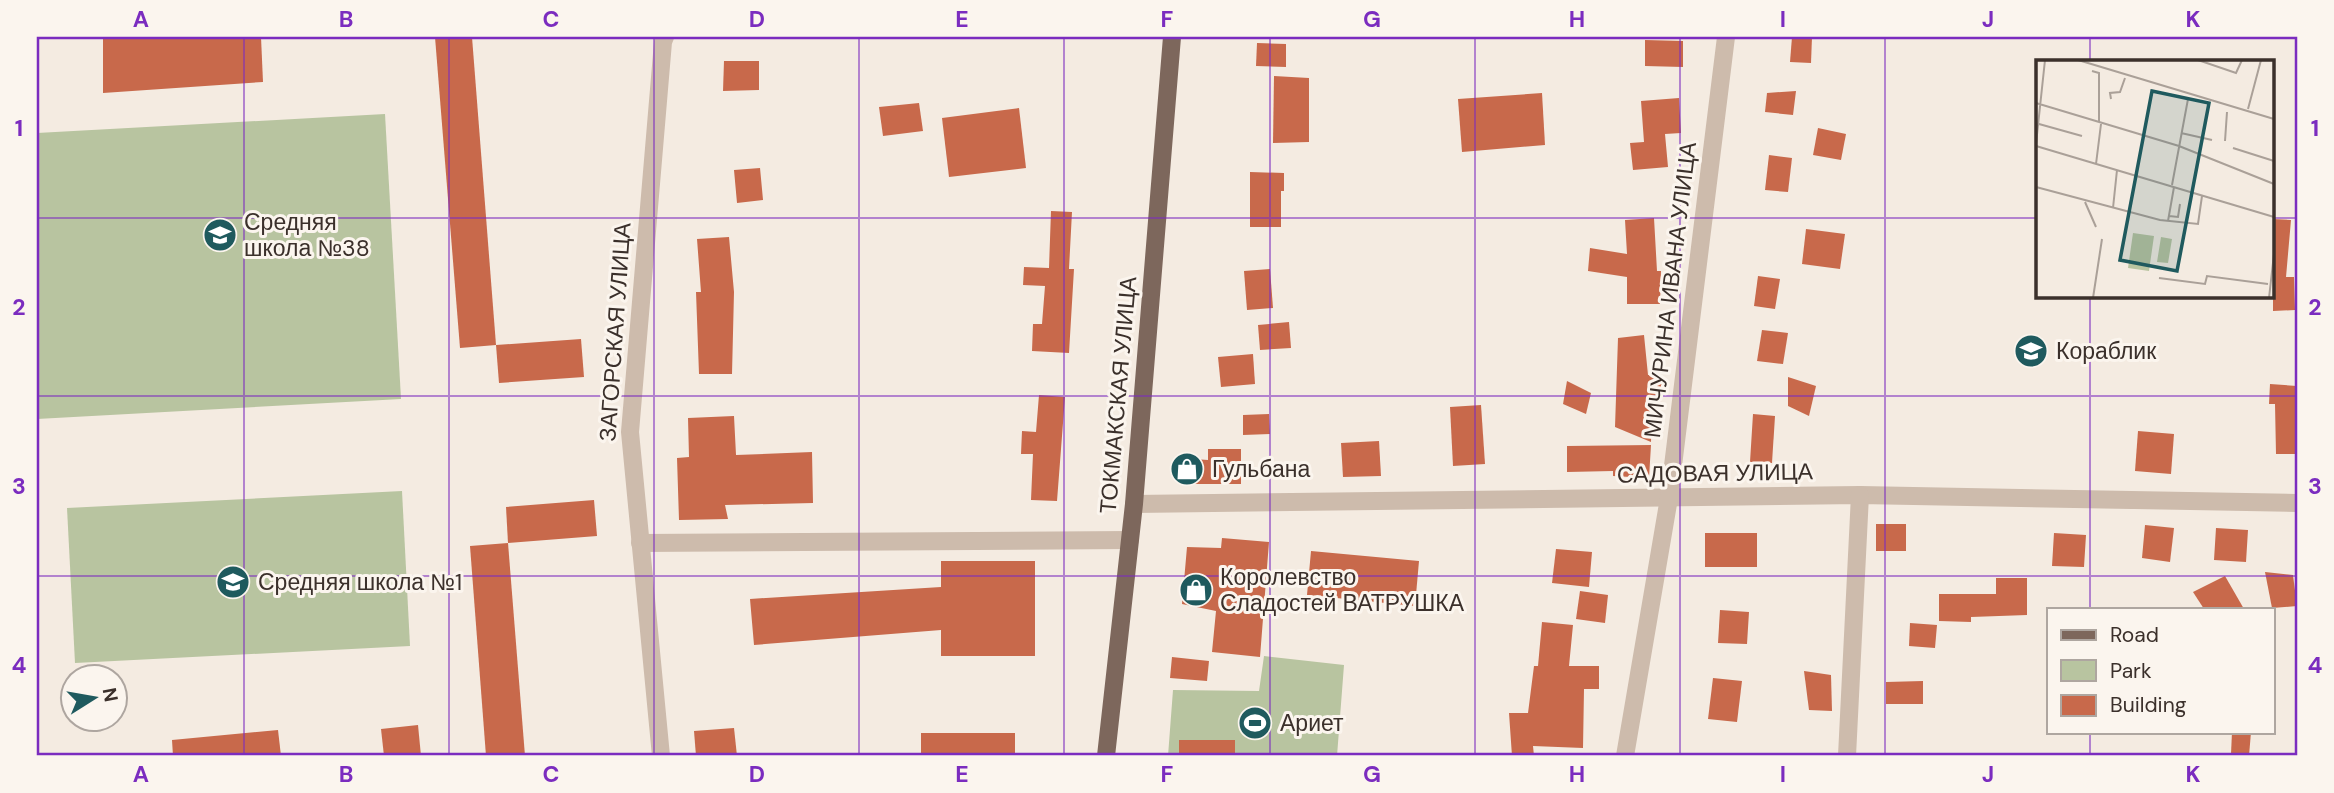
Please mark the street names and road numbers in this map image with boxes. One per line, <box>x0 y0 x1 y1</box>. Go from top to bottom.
street label: МИЧУРИНА ИВАНА УЛИЦА <box>1637 140 1703 440</box>
street label: ЗАГОРСКАЯ УЛИЦА <box>592 221 638 442</box>
street label: ТОКМАКСКАЯ УЛИЦА <box>1093 275 1143 515</box>
street label: САДОВАЯ УЛИЦА <box>1617 456 1814 490</box>

